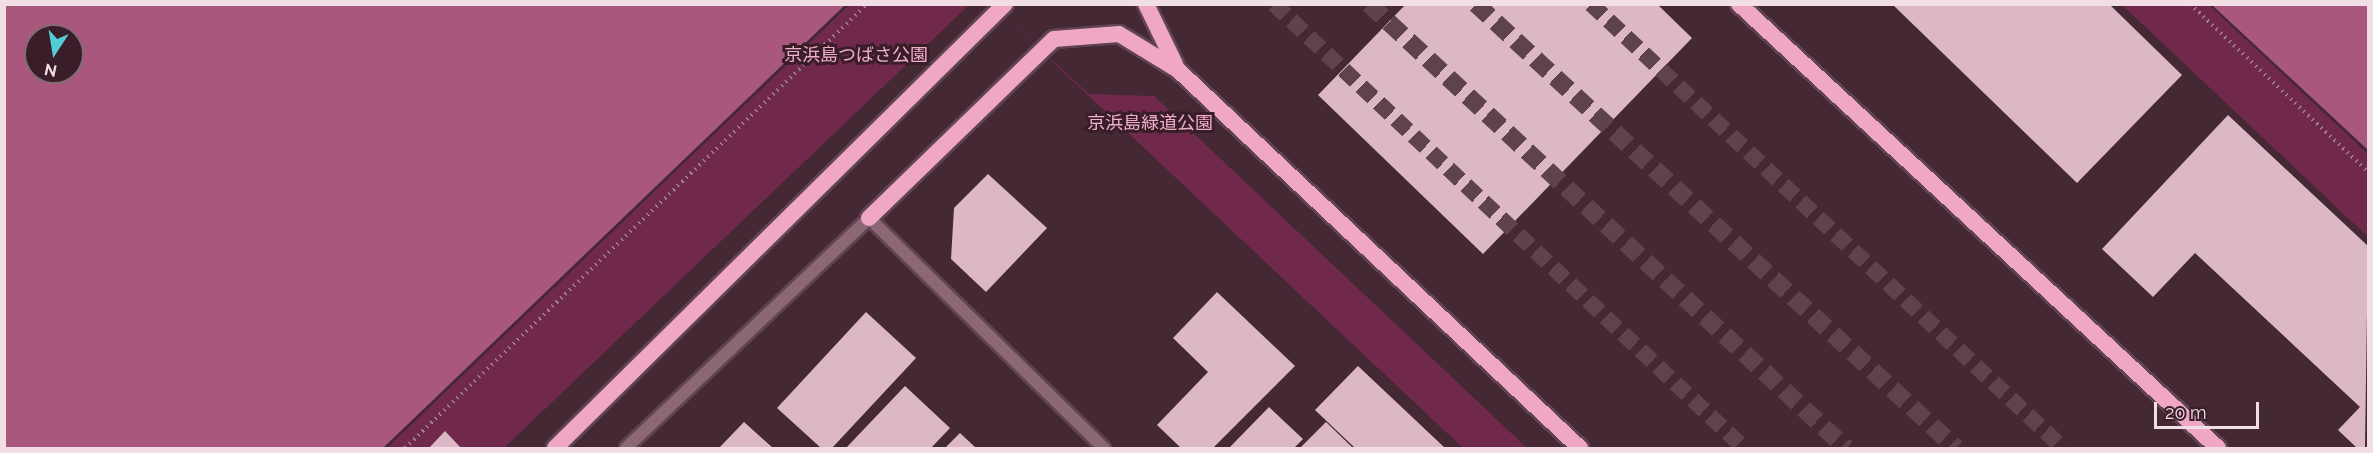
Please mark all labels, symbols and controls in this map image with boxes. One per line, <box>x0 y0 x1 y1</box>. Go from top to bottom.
north arrow <box>24 24 84 84</box>
park label: 京浜島つばさ公園 <box>784 44 928 66</box>
text: N <box>43 60 59 81</box>
park label: 京浜島緑道公園 <box>1087 112 1213 134</box>
scale bar <box>2157 390 2262 428</box>
text: 20 m <box>2165 402 2207 423</box>

